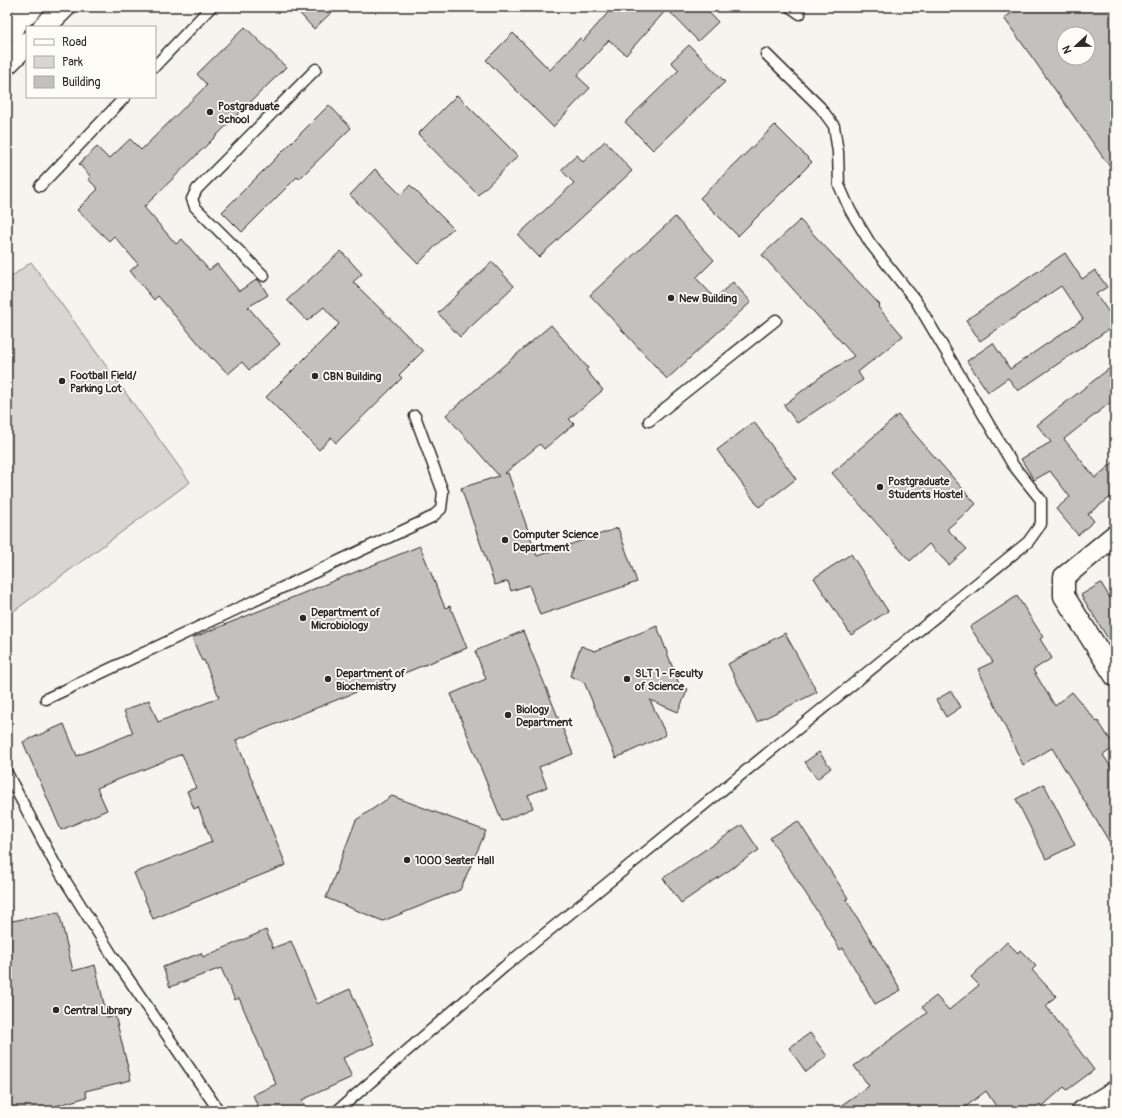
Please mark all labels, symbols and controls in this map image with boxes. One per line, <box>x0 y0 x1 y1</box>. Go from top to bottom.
legend <box>26 26 156 98</box>
north arrow <box>1056 26 1096 66</box>
text: Road <box>62 35 87 50</box>
text: N <box>1060 43 1075 55</box>
text: Park <box>62 55 83 70</box>
text: Building <box>62 75 101 90</box>
place label: Postgraduate School <box>218 100 280 126</box>
marker: Postgraduate School <box>205 107 215 117</box>
place label: New Building <box>679 292 737 305</box>
marker: New Building <box>666 293 676 303</box>
place label: Football Field/ Parking Lot <box>70 369 136 395</box>
place label: CBN Building <box>323 370 382 383</box>
marker: CBN Building <box>310 371 320 381</box>
marker: Football Field/ Parking Lot <box>57 376 67 386</box>
place label: Postgraduate Students Hostel <box>888 475 964 501</box>
marker: Postgraduate Students Hostel <box>875 482 885 492</box>
place label: Computer Science Department <box>513 528 599 554</box>
marker: Computer Science Department <box>500 535 510 545</box>
place label: Department of Microbiology <box>311 606 381 632</box>
marker: Department of Microbiology <box>298 613 308 623</box>
place label: Department of Biochemistry <box>336 667 406 693</box>
place label: SLT 1 - Faculty of Science <box>634 667 703 693</box>
marker: Department of Biochemistry <box>323 674 333 684</box>
marker: SLT 1 - Faculty of Science <box>622 674 632 684</box>
place label: Biology Department <box>516 703 573 729</box>
marker: Biology Department <box>503 710 513 720</box>
place label: 1000 Seater Hall <box>415 854 495 867</box>
marker: 1000 Seater Hall <box>402 855 412 865</box>
place label: Central Library <box>64 1004 132 1017</box>
marker: Central Library <box>51 1005 61 1015</box>

